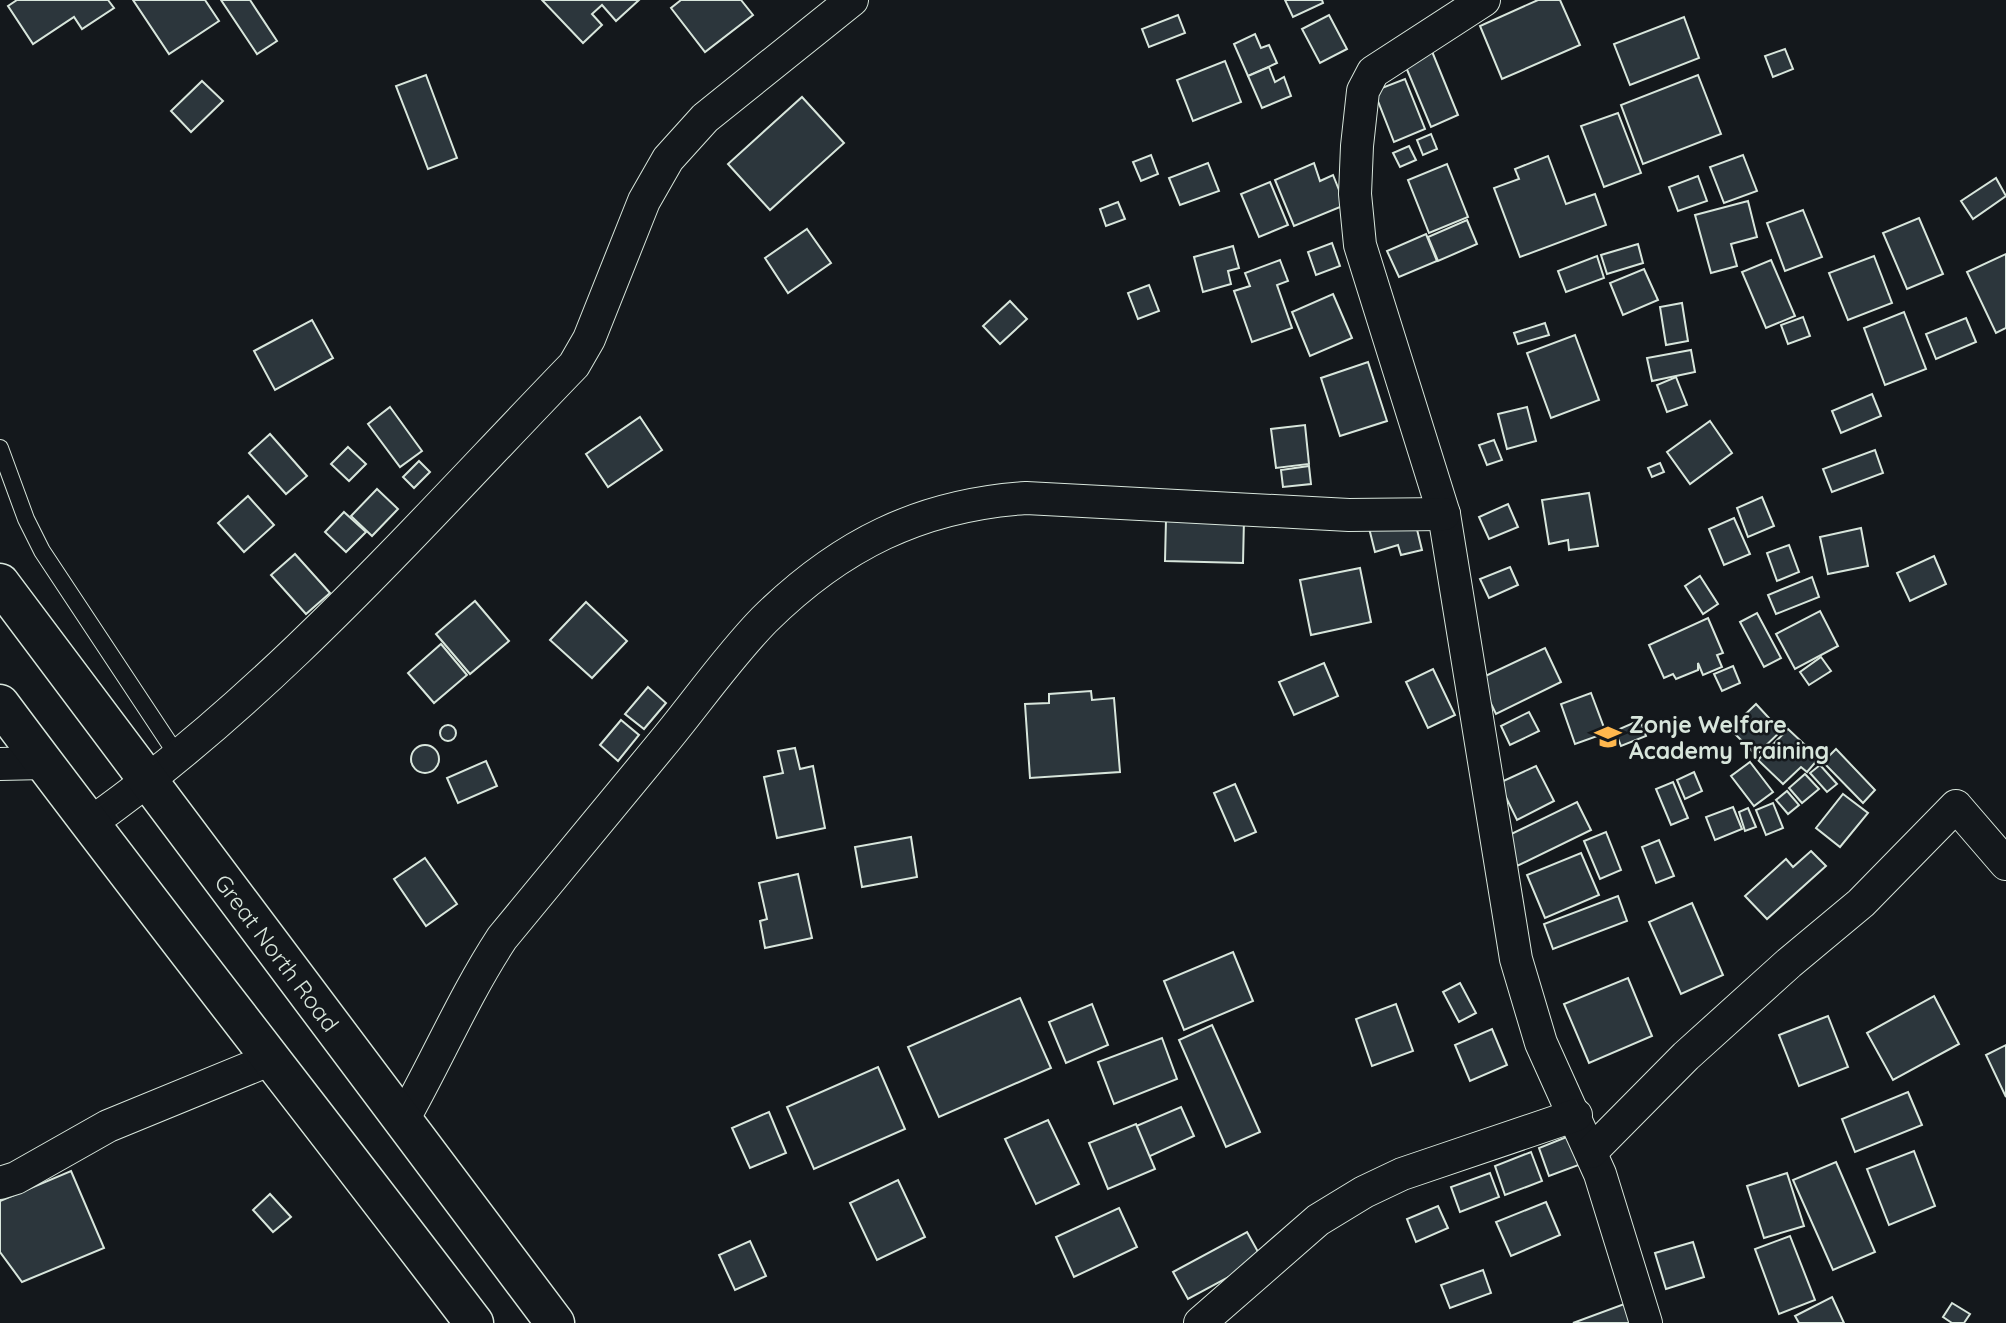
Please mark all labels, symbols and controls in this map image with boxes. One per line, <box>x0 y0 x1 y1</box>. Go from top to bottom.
place label: Zonje Welfare Academy Training <box>1629 710 1829 765</box>
school or university icon: Zonje Welfare Academy Training <box>1593 722 1623 752</box>
street label: Great North Road <box>209 868 346 1037</box>

